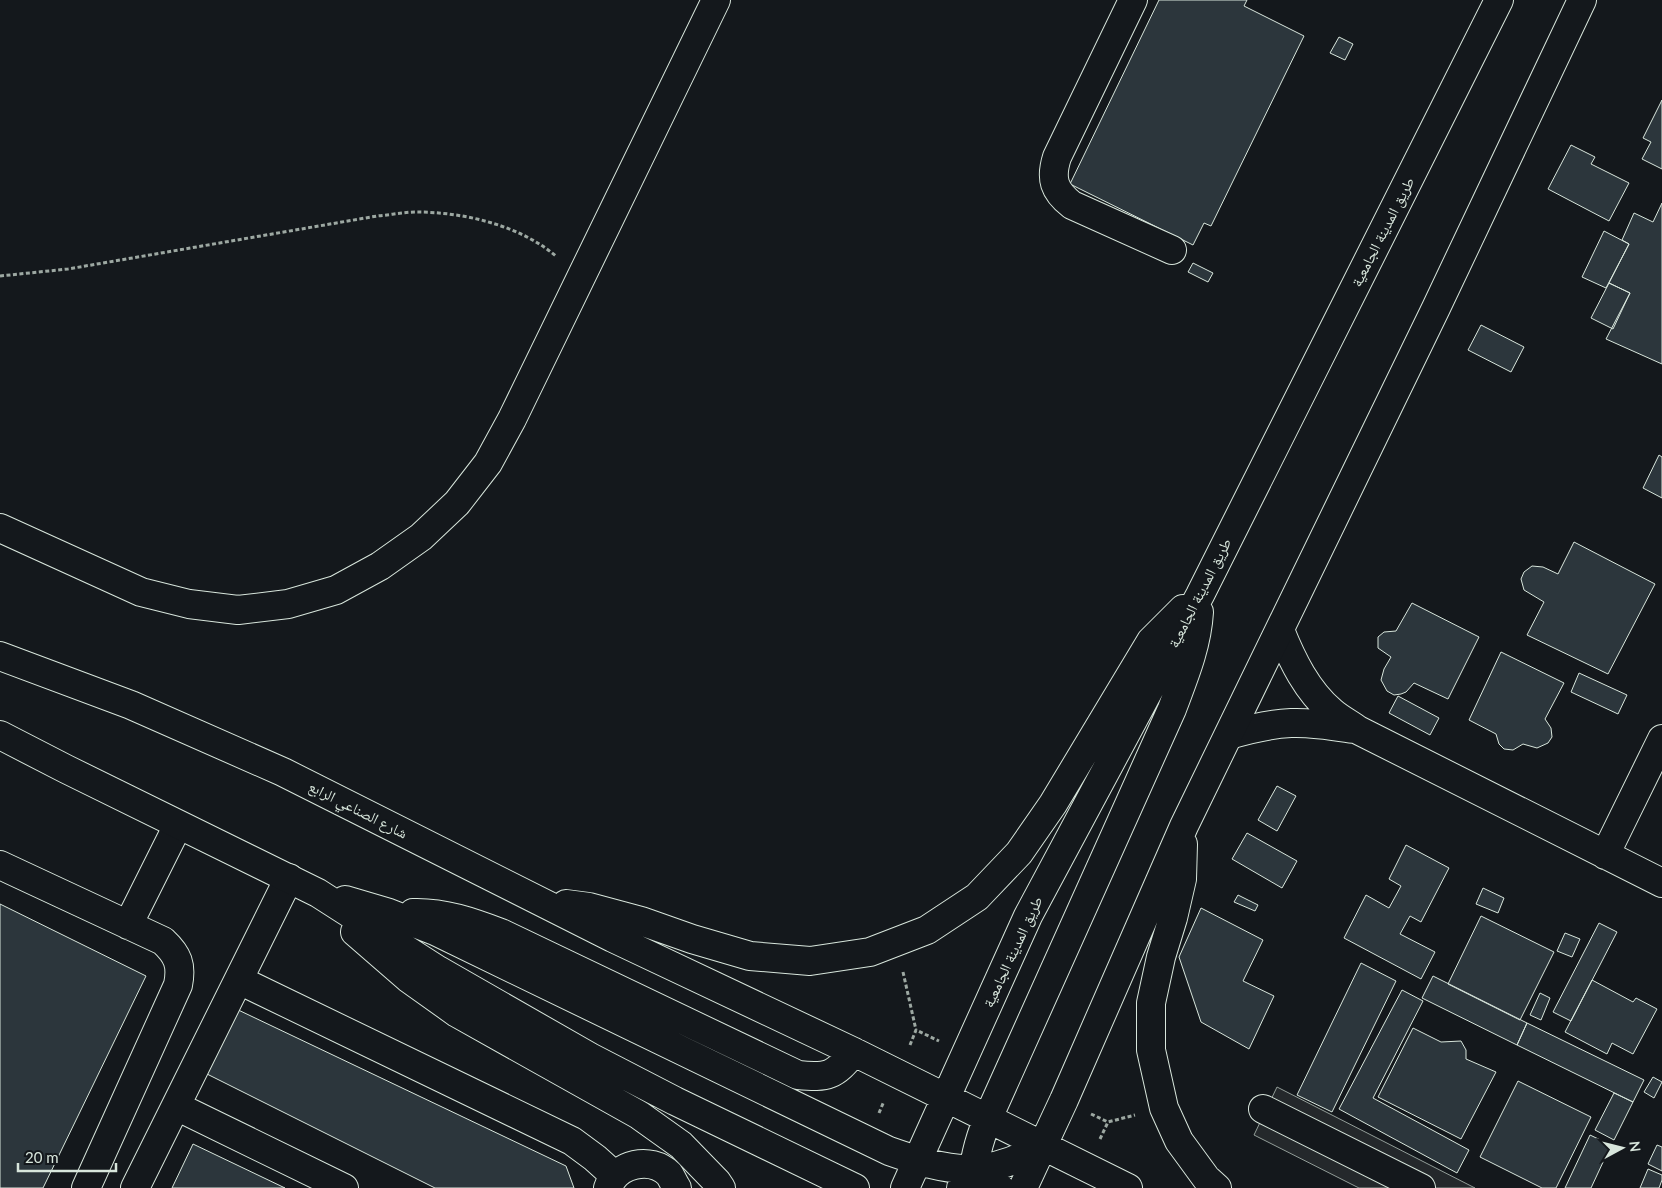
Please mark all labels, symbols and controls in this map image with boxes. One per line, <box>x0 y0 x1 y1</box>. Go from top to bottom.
street label: طريق المدينة الجامعية <box>1347 174 1419 290</box>
street label: طريق المدينة الجامعية <box>1164 535 1236 651</box>
street label: شارع الصناعي الرابع <box>304 776 411 845</box>
street label: طريق المدينة الجامعية <box>978 893 1048 1011</box>
north arrow <box>1597 1123 1647 1173</box>
scale bar <box>18 1140 115 1172</box>
text: N <box>1626 1140 1644 1153</box>
text: 20 m <box>25 1148 59 1166</box>

